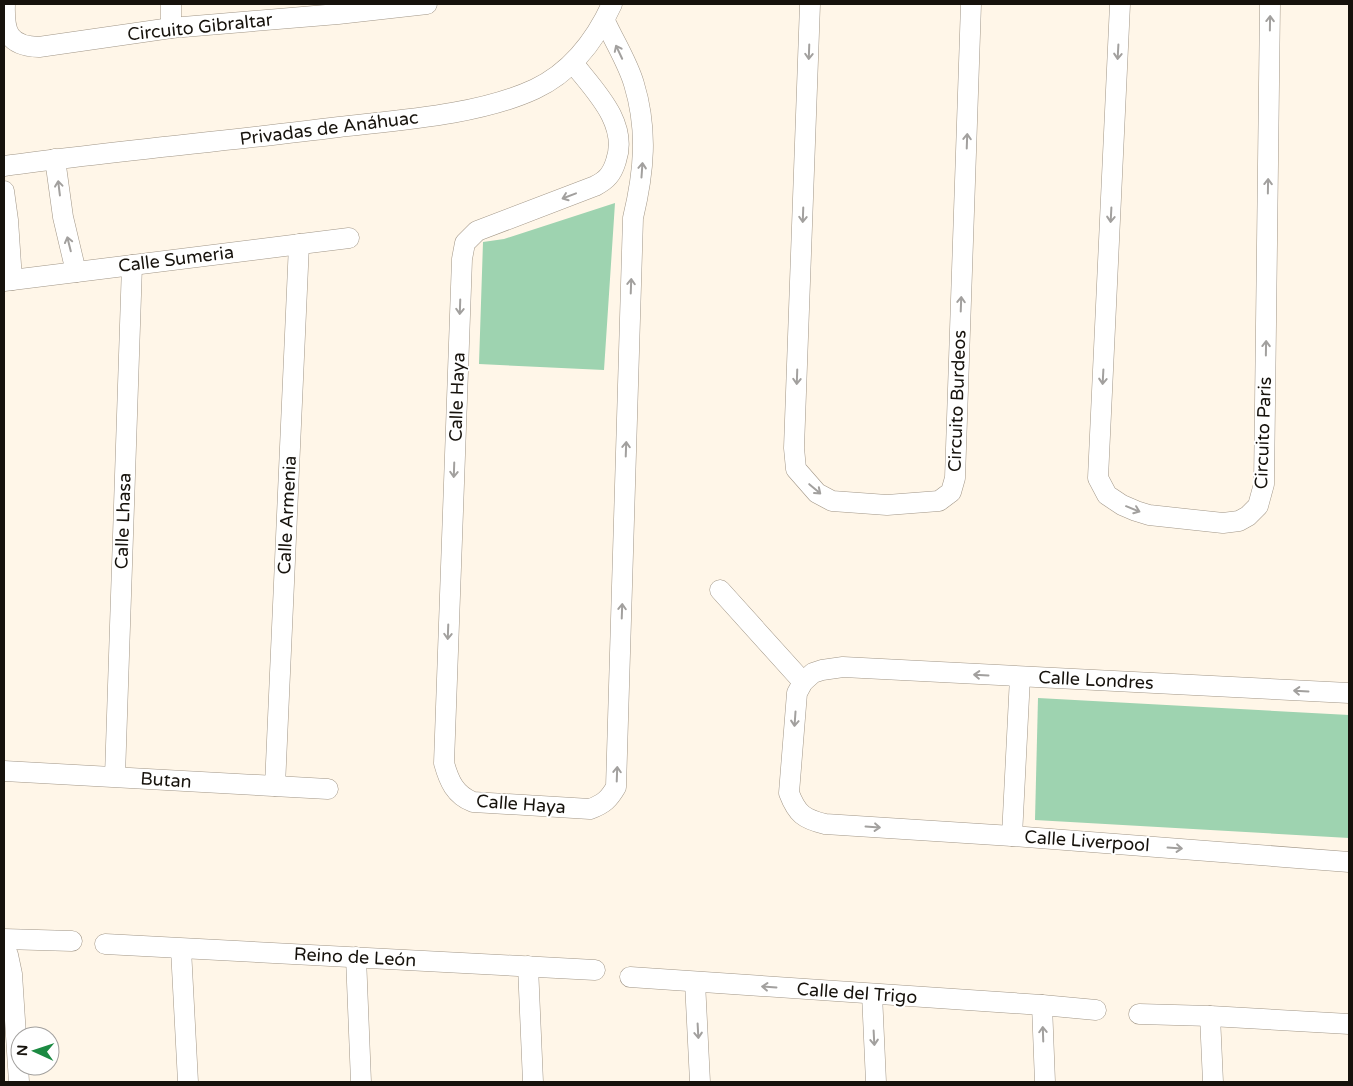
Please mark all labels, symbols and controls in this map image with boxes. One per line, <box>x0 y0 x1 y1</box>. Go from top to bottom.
street label: Circuito Gibraltar <box>126 8 274 46</box>
one-way arrow <box>1265 15 1275 32</box>
one-way arrow <box>804 44 813 60</box>
one-way arrow <box>1114 44 1123 60</box>
one-way arrow <box>614 45 623 60</box>
street label: Privadas de Anáhuac <box>238 106 420 150</box>
one-way arrow <box>962 134 971 150</box>
one-way arrow <box>637 162 647 178</box>
one-way arrow <box>1263 178 1273 194</box>
one-way arrow <box>54 180 64 196</box>
one-way arrow <box>562 192 577 201</box>
one-way arrow <box>798 207 807 223</box>
one-way arrow <box>1106 207 1115 223</box>
one-way arrow <box>64 237 73 253</box>
street label: Calle Sumeria <box>117 241 235 277</box>
one-way arrow <box>626 279 636 295</box>
one-way arrow <box>956 296 965 312</box>
one-way arrow <box>455 299 465 315</box>
street label: Circuito Burdeos <box>944 330 970 472</box>
one-way arrow <box>1261 340 1270 356</box>
street label: Calle Haya <box>444 352 470 442</box>
one-way arrow <box>1098 368 1108 385</box>
one-way arrow <box>792 369 801 385</box>
street label: Circuito Paris <box>1250 376 1276 490</box>
one-way arrow <box>622 441 631 457</box>
street label: Calle Armenia <box>273 455 301 575</box>
one-way arrow <box>449 462 459 478</box>
street label: Calle Lhasa <box>110 472 136 570</box>
one-way arrow <box>808 484 821 495</box>
one-way arrow <box>1125 505 1140 515</box>
one-way arrow <box>617 603 626 619</box>
one-way arrow <box>444 624 453 640</box>
street label: Calle Londres <box>1038 666 1154 694</box>
one-way arrow <box>973 670 989 679</box>
one-way arrow <box>1293 686 1309 695</box>
one-way arrow <box>790 711 800 727</box>
one-way arrow <box>612 766 621 782</box>
street label: Butan <box>140 767 192 793</box>
street label: Calle Haya <box>475 790 567 818</box>
one-way arrow <box>865 822 881 832</box>
street label: Calle Liverpool <box>1024 826 1150 856</box>
one-way arrow <box>1167 843 1183 853</box>
street label: Reino de León <box>293 943 417 971</box>
street label: Calle del Trigo <box>796 978 918 1008</box>
one-way arrow <box>761 983 777 992</box>
one-way arrow <box>693 1023 702 1039</box>
north arrow <box>10 1026 60 1076</box>
one-way arrow <box>1039 1026 1048 1042</box>
one-way arrow <box>869 1030 878 1046</box>
text: N <box>14 1044 31 1056</box>

